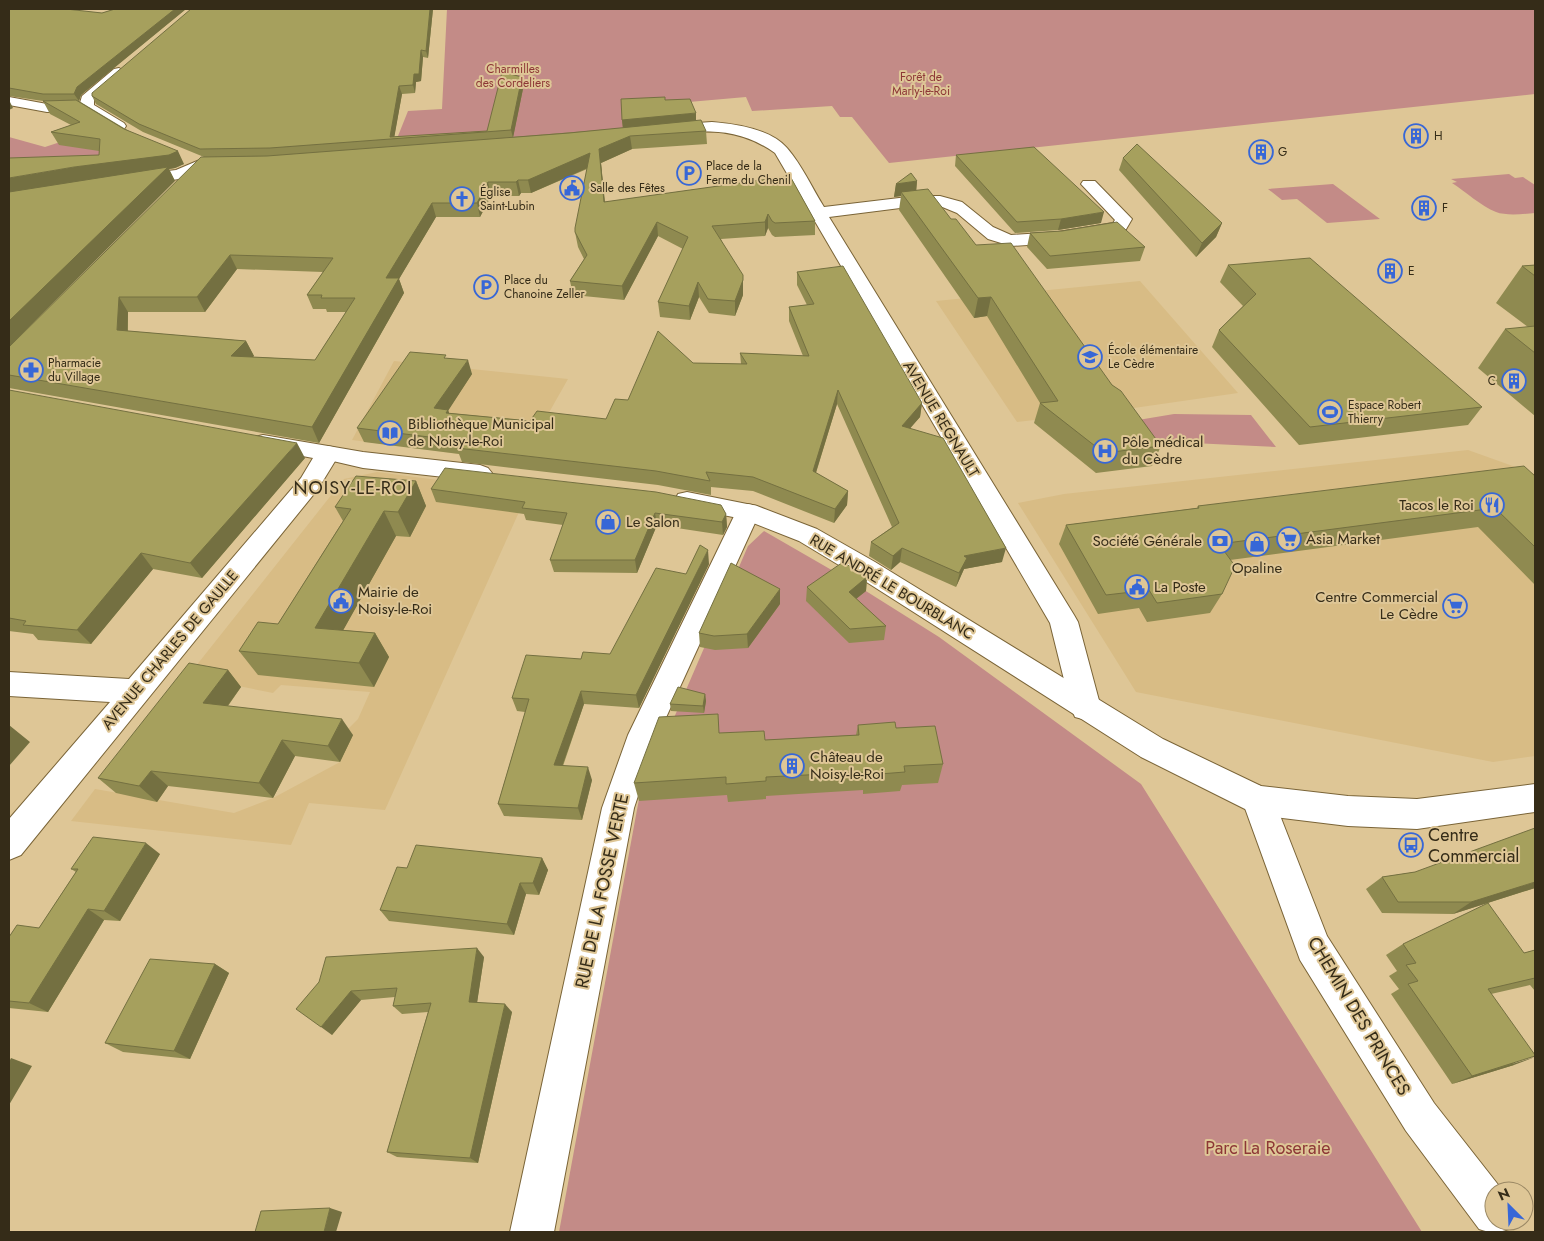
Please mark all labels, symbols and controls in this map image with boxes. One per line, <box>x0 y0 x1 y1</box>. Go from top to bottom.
park label: Charmilles des Cordeliers <box>476 60 550 92</box>
park label: Forêt de Marly-le-Roi <box>892 68 950 100</box>
building icon: H <box>1403 123 1429 149</box>
place label: H <box>1434 127 1443 145</box>
building icon: G <box>1248 139 1274 165</box>
place label: G <box>1278 143 1287 161</box>
place label: Place de la Ferme du Chenil <box>706 157 791 189</box>
parking icon: Place de la Ferme du Chenil <box>676 160 702 186</box>
public building icon: Salle des Fêtes <box>559 175 585 201</box>
place label: Salle des Fêtes <box>590 179 665 197</box>
place label: Église Saint-Lubin <box>480 183 535 215</box>
church icon: Église Saint-Lubin <box>449 186 475 212</box>
building icon: F <box>1411 195 1437 221</box>
place label: F <box>1442 199 1448 217</box>
building icon: E <box>1377 258 1403 284</box>
place label: E <box>1408 262 1415 280</box>
place label: Place du Chanoine Zeller <box>504 271 585 303</box>
parking icon: Place du Chanoine Zeller <box>473 274 499 300</box>
place label: École élémentaire Le Cèdre <box>1108 341 1198 373</box>
school or university icon: École élémentaire Le Cèdre <box>1077 344 1103 370</box>
place label: Pharmacie du Village <box>48 354 101 386</box>
pharmacy icon: Pharmacie du Village <box>18 357 44 383</box>
street label: AVENUE REGNAULT <box>898 357 984 481</box>
building icon: C <box>1501 368 1527 394</box>
place label: C <box>1488 372 1496 390</box>
place label: Espace Robert Thierry <box>1348 396 1421 428</box>
sports icon: Espace Robert Thierry <box>1317 399 1343 425</box>
place label: Bibliothèque Municipal de Noisy-le-Roi <box>408 413 554 452</box>
library icon: Bibliothèque Municipal de Noisy-le-Roi <box>377 420 403 446</box>
place label: Pôle médical du Cèdre <box>1122 431 1203 470</box>
hospital icon: Pôle médical du Cèdre <box>1092 438 1118 464</box>
district label: NOISY-LE-ROI <box>294 475 412 501</box>
restaurant icon: Tacos le Roi <box>1479 492 1505 518</box>
place label: Tacos le Roi <box>1399 494 1474 516</box>
shop icon: Le Salon <box>595 509 621 535</box>
place label: Le Salon <box>626 511 680 533</box>
supermarket icon: Asia Market <box>1276 526 1302 552</box>
bank icon: Société Générale <box>1207 528 1233 554</box>
place label: Asia Market <box>1306 528 1380 550</box>
street label: RUE ANDRÉ LE BOURBLANC <box>806 529 978 645</box>
place label: Société Générale <box>1092 530 1202 552</box>
shop icon: Opaline <box>1244 531 1270 557</box>
place label: Opaline <box>1232 557 1283 579</box>
street label: AVENUE CHARLES DE GAULLE <box>96 565 244 735</box>
public building icon: La Poste <box>1124 574 1150 600</box>
place label: La Poste <box>1154 576 1206 598</box>
place label: Mairie de Noisy-le-Roi <box>358 581 432 620</box>
place label: Centre Commercial Le Cèdre <box>1315 586 1438 625</box>
public building icon: Mairie de Noisy-le-Roi <box>328 588 354 614</box>
supermarket icon: Centre Commercial Le Cèdre <box>1442 593 1468 619</box>
place label: Château de Noisy-le-Roi <box>810 746 884 785</box>
building icon: Château de Noisy-le-Roi <box>779 753 805 779</box>
street label: RUE DE LA FOSSE VERTE <box>569 791 635 991</box>
place label: Centre Commercial <box>1428 822 1520 869</box>
bus stop icon: Centre Commercial <box>1398 832 1424 858</box>
street label: CHEMIN DES PRINCES <box>1301 932 1417 1100</box>
park label: Parc La Roseraie <box>1205 1135 1331 1161</box>
north arrow <box>1484 1181 1534 1231</box>
text: N <box>1495 1183 1513 1206</box>

